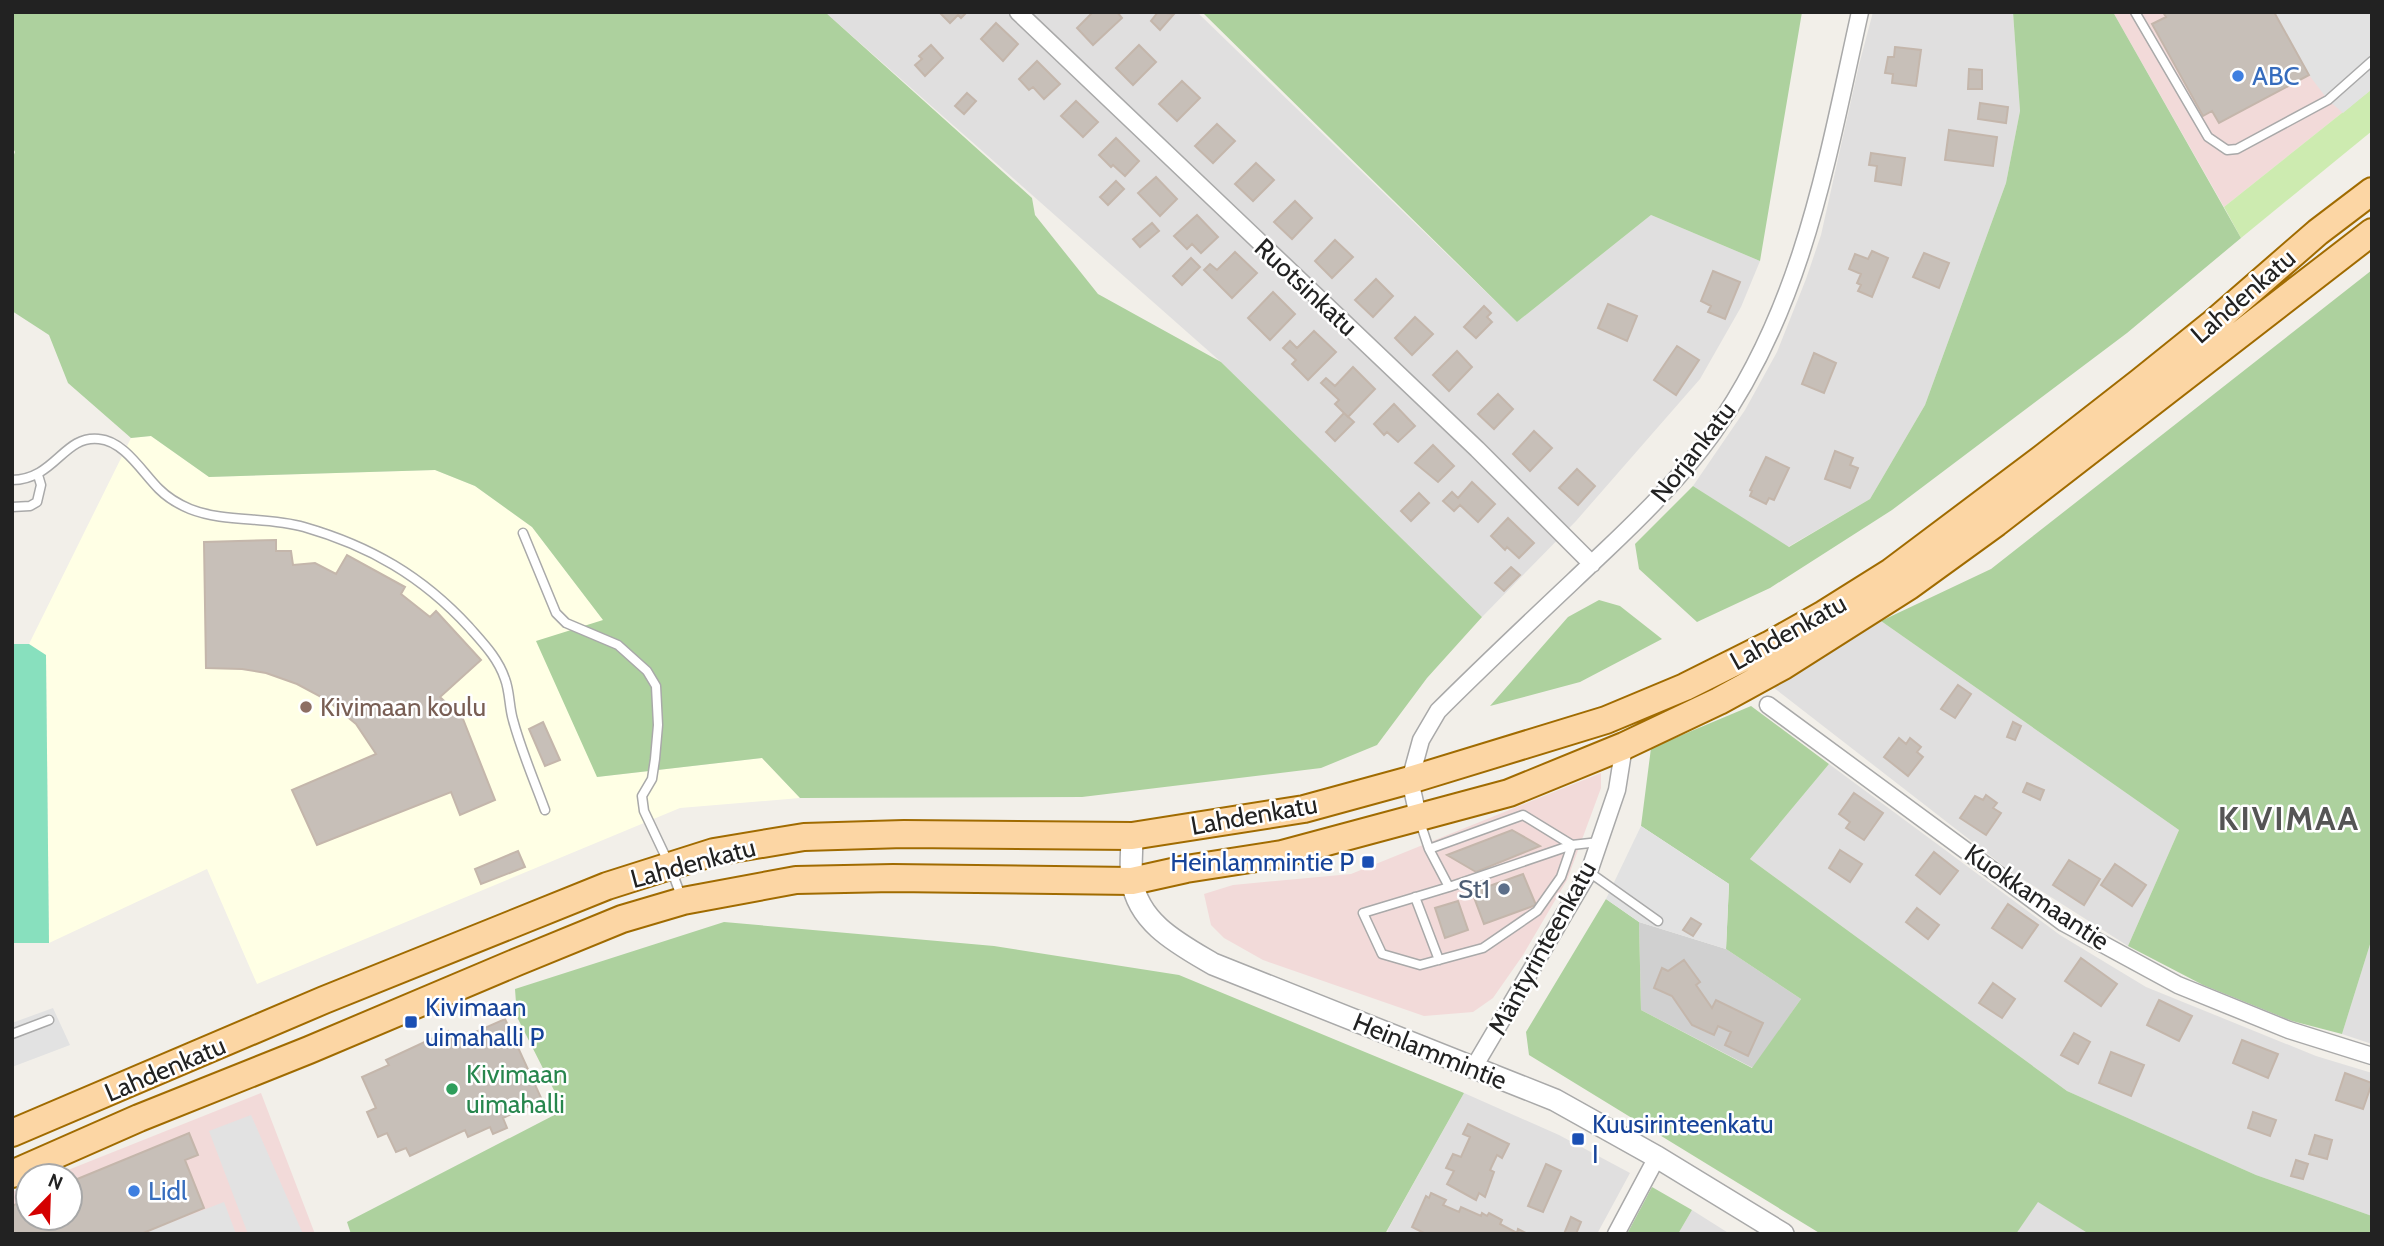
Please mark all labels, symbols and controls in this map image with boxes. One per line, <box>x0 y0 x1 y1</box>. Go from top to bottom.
place label: ABC <box>2252 60 2300 92</box>
marker: ABC <box>2230 68 2246 84</box>
street label: Ruotsinkatu <box>1248 231 1364 343</box>
street label: Lahdenkatu <box>2184 242 2302 350</box>
street label: Norjankatu <box>1644 395 1742 509</box>
street label: Lahdenkatu <box>1724 587 1852 677</box>
place label: Kivimaan koulu <box>320 691 486 723</box>
marker: Kivimaan koulu <box>298 699 314 715</box>
street label: Lahdenkatu <box>1188 788 1320 842</box>
district label: KIVIMAA <box>2218 798 2360 838</box>
street label: Lahdenkatu <box>627 831 759 895</box>
street label: Kuokkamaantie <box>1959 837 2115 957</box>
place label: Heinlammintie P <box>1170 846 1354 878</box>
marker: Heinlammintie P <box>1360 854 1376 870</box>
street label: Mäntyrinteenkatu <box>1481 856 1603 1040</box>
place label: St1 <box>1458 873 1490 905</box>
marker: St1 <box>1496 881 1512 897</box>
place label: Kivimaan uimahalli P <box>425 991 545 1053</box>
street label: Heinlammintie <box>1348 1006 1512 1096</box>
marker: Kivimaan uimahalli P <box>403 1014 419 1030</box>
street label: Lahdenkatu <box>100 1029 230 1109</box>
place label: Kivimaan uimahalli <box>466 1058 567 1120</box>
marker: Kivimaan uimahalli <box>444 1081 460 1097</box>
place label: Kuusirinteenkatu I <box>1592 1108 1774 1170</box>
marker: Kuusirinteenkatu I <box>1570 1131 1586 1147</box>
north arrow <box>14 1162 84 1232</box>
text: N <box>45 1169 66 1195</box>
place label: Lidl <box>148 1175 187 1207</box>
marker: Lidl <box>126 1183 142 1199</box>

